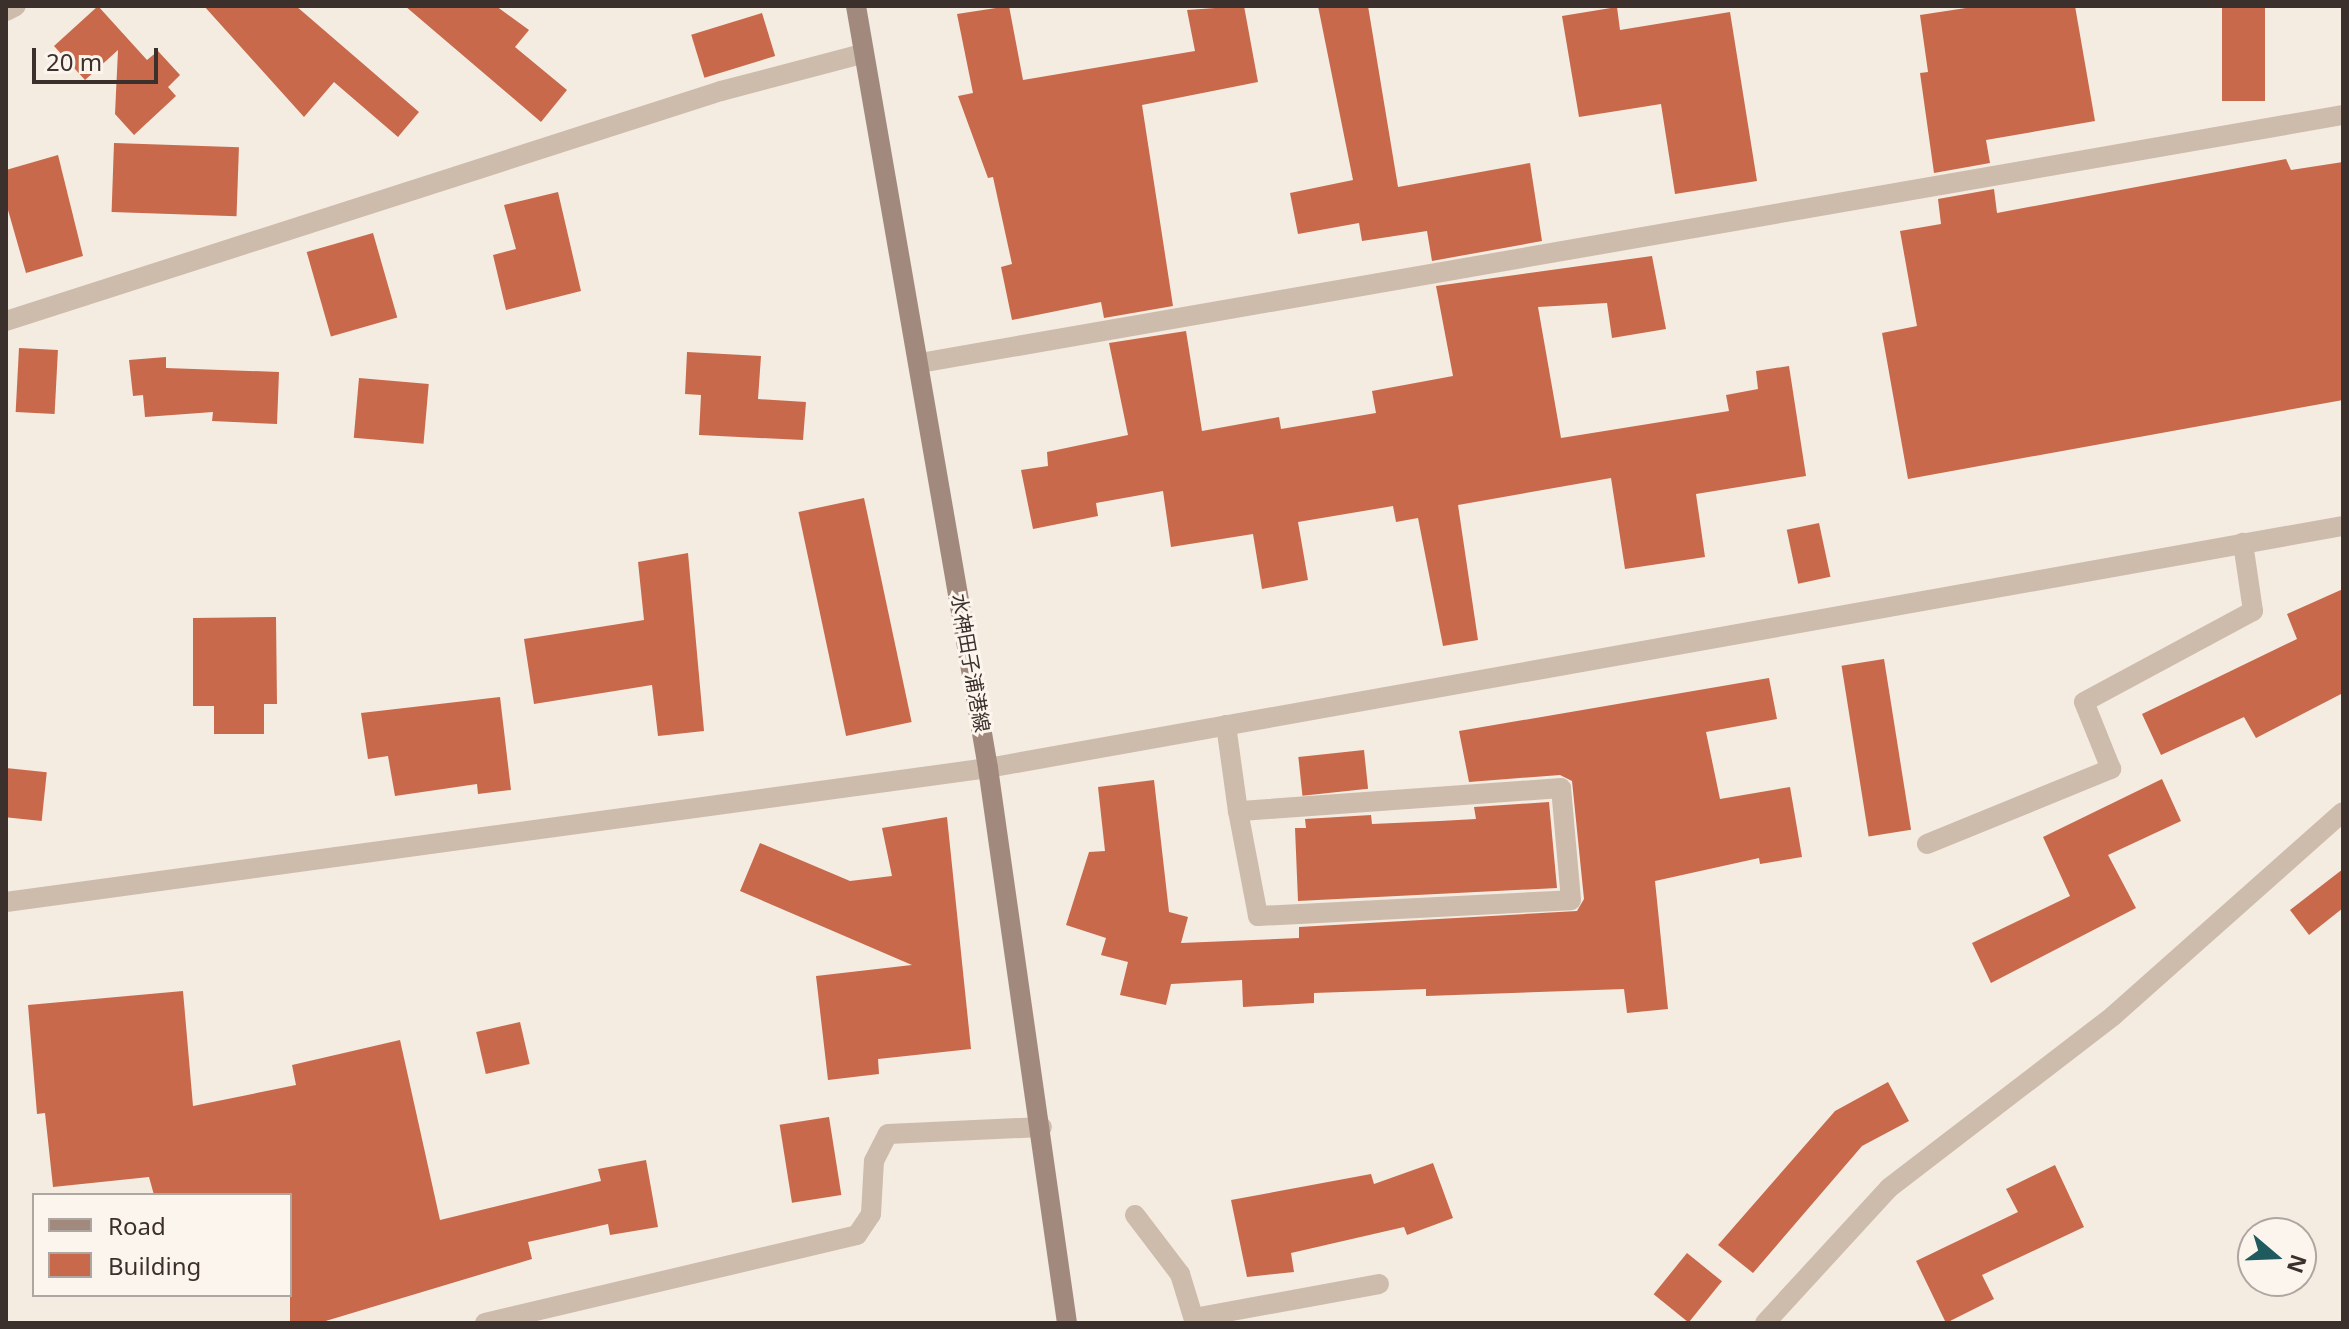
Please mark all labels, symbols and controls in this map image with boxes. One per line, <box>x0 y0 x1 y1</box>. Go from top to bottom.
scale bar <box>36 32 162 82</box>
text: 20 m <box>46 45 102 78</box>
street label: 水神田子浦港線 <box>947 592 995 734</box>
legend <box>32 1193 292 1297</box>
text: Road <box>108 1209 166 1242</box>
north arrow <box>2237 1217 2317 1297</box>
text: Building <box>108 1249 201 1282</box>
text: N <box>2281 1251 2315 1277</box>

